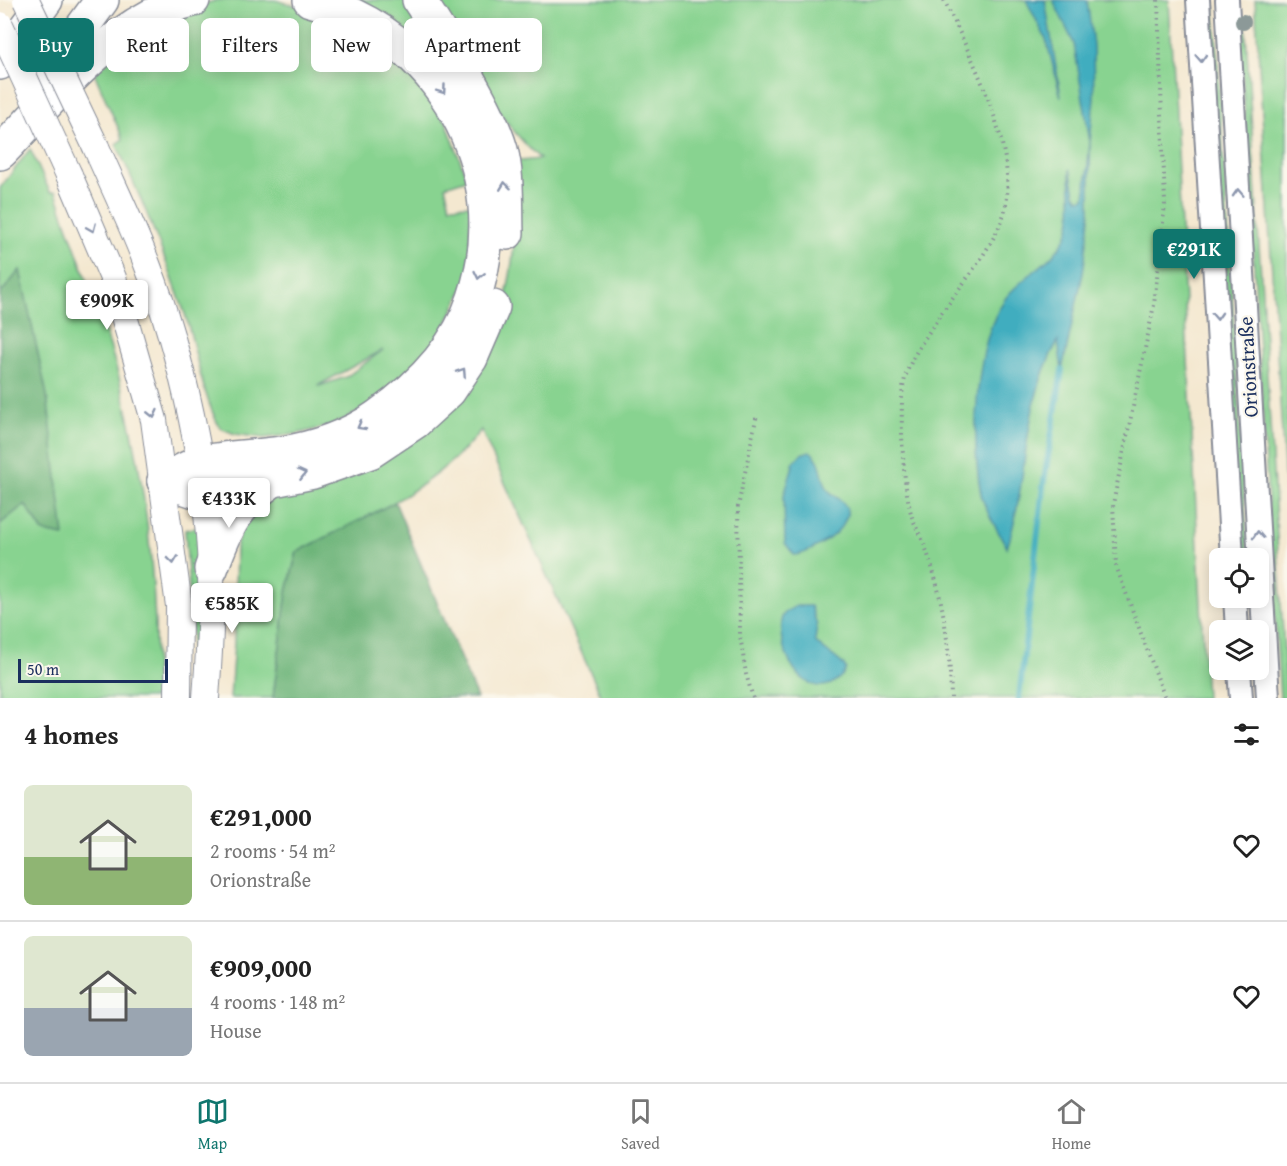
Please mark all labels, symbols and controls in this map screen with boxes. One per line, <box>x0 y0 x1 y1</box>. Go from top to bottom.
chip: Buy <box>18 18 94 72</box>
chip: Rent <box>106 18 189 72</box>
chip: Filters <box>201 18 299 72</box>
chip: New <box>311 18 392 72</box>
chip: Apartment <box>404 18 542 72</box>
one-way arrow <box>1195 54 1208 63</box>
one-way arrow <box>434 83 445 94</box>
one-way arrow <box>499 181 512 190</box>
one-way arrow <box>1232 189 1245 198</box>
one-way arrow <box>85 222 97 233</box>
pin: €291K <box>1152 229 1236 280</box>
text: €291K <box>1167 234 1221 263</box>
one-way arrow <box>473 270 486 280</box>
pin: €909K <box>65 280 149 331</box>
text: €909K <box>80 285 134 314</box>
one-way arrow <box>1210 311 1223 320</box>
street label: Orionstraße <box>1230 316 1265 418</box>
one-way arrow <box>455 367 466 378</box>
one-way arrow <box>145 408 158 418</box>
one-way arrow <box>357 419 367 430</box>
one-way arrow <box>297 468 307 481</box>
pin: €433K <box>187 478 271 529</box>
text: €433K <box>202 483 256 512</box>
one-way arrow <box>1252 530 1265 539</box>
map controls <box>1209 548 1269 680</box>
button: locate <box>1209 548 1269 608</box>
one-way arrow <box>166 556 179 565</box>
pin: €585K <box>190 583 274 634</box>
text: €585K <box>205 588 259 617</box>
button: layers <box>1209 620 1269 680</box>
scale bar <box>18 656 168 684</box>
text: 50 m <box>27 657 59 681</box>
text: 4 homes <box>24 715 119 754</box>
icon: filters <box>1230 718 1263 751</box>
text: €291,000 <box>210 797 312 836</box>
icon: home <box>72 809 144 881</box>
icon: heart <box>1230 829 1263 862</box>
text: 2 rooms · 54 m² <box>210 836 336 865</box>
text: Orionstraße <box>210 865 311 894</box>
text: €909,000 <box>210 948 312 987</box>
icon: home <box>72 960 144 1032</box>
icon: heart <box>1230 980 1263 1013</box>
text: 4 rooms · 148 m² <box>210 987 345 1016</box>
text: House <box>210 1016 262 1045</box>
tab: Map <box>196 1095 229 1155</box>
tab: Saved <box>621 1095 660 1155</box>
tab: Home <box>1052 1095 1091 1155</box>

